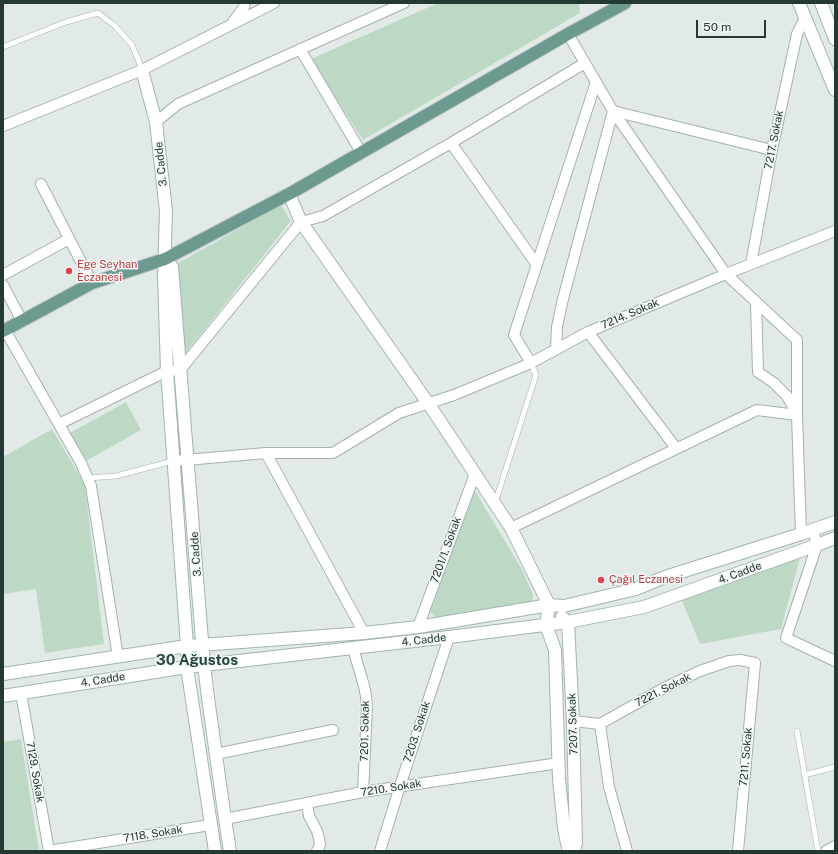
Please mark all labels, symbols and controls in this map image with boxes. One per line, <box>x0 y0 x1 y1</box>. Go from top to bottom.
scale bar <box>698 12 768 38</box>
text: 50 m <box>703 20 731 34</box>
street label: 7217. Sokak <box>762 109 786 171</box>
street label: 3. Cadde <box>152 141 170 187</box>
place label: Ege Seyhan Eczanesi <box>77 258 137 284</box>
marker: Ege Seyhan Eczanesi <box>64 266 74 276</box>
street label: 7214. Sokak <box>599 296 661 332</box>
street label: 7201/1. Sokak <box>428 515 464 585</box>
street label: 3. Cadde <box>188 531 204 577</box>
street label: 4. Cadde <box>717 559 763 587</box>
place label: Çağıl Eczanesi <box>609 573 683 587</box>
marker: Çağıl Eczanesi <box>596 575 606 585</box>
street label: 4. Cadde <box>401 631 447 649</box>
district label: 30 Ağustos <box>156 651 238 669</box>
street label: 4. Cadde <box>80 670 126 690</box>
street label: 7221. Sokak <box>633 670 693 710</box>
street label: 7207. Sokak <box>565 693 581 755</box>
street label: 7201. Sokak <box>358 700 372 762</box>
street label: 7203. Sokak <box>401 700 433 764</box>
street label: 7211. Sokak <box>737 727 755 787</box>
street label: 7129. Sokak <box>23 740 47 804</box>
street label: 7210. Sokak <box>360 777 422 799</box>
street label: 7118. Sokak <box>122 823 184 845</box>

